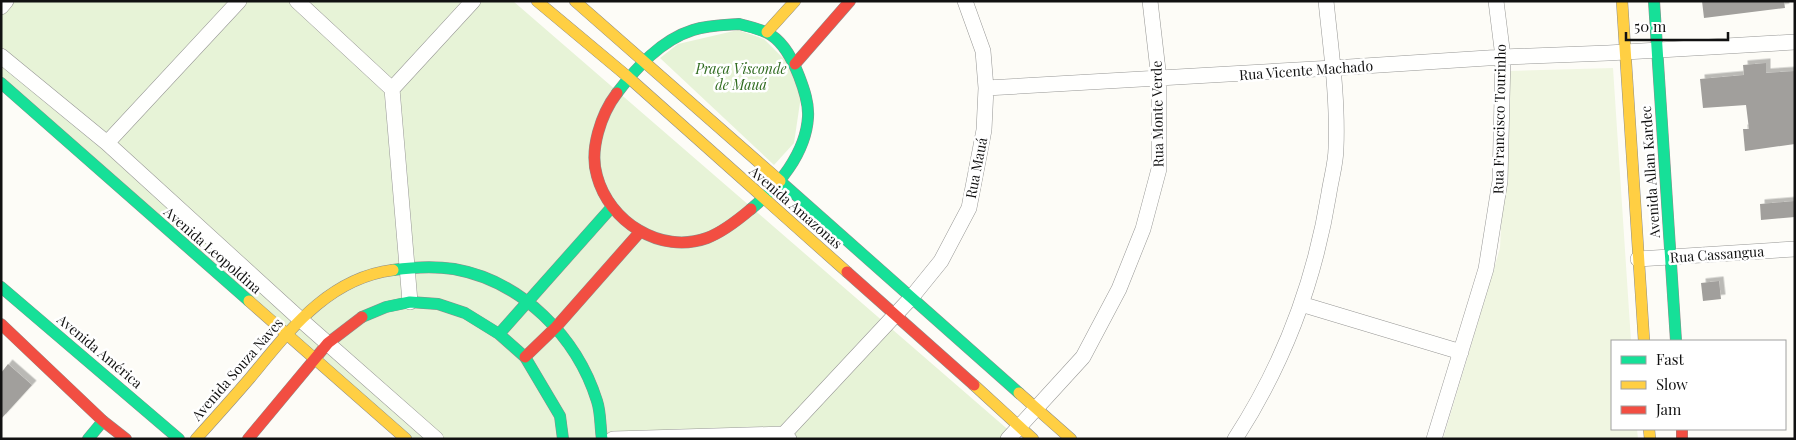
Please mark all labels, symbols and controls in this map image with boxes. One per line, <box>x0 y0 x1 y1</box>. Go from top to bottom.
scale bar <box>1626 10 1728 42</box>
text: 50 m <box>1634 16 1667 36</box>
street label: Rua Francisco Tourinho <box>1488 43 1510 194</box>
street label: Rua Vicente Machado <box>1238 56 1374 84</box>
park label: Praça Visconde de Mauá <box>694 59 787 94</box>
street label: Rua Monte Verde <box>1147 60 1167 168</box>
street label: Avenida Allan Kardec <box>1636 105 1664 240</box>
street label: Rua Mauá <box>961 136 991 200</box>
street label: Avenida Amazonas <box>745 161 846 253</box>
street label: Avenida Leopoldina <box>159 202 266 298</box>
street label: Rua Cassangua <box>1669 241 1765 267</box>
street label: Avenida América <box>53 309 147 392</box>
street label: Avenida Souza Naves <box>186 314 287 425</box>
legend <box>1611 340 1786 430</box>
text: Fast <box>1656 349 1685 369</box>
text: Slow <box>1656 374 1688 394</box>
text: Jam <box>1655 399 1682 419</box>

